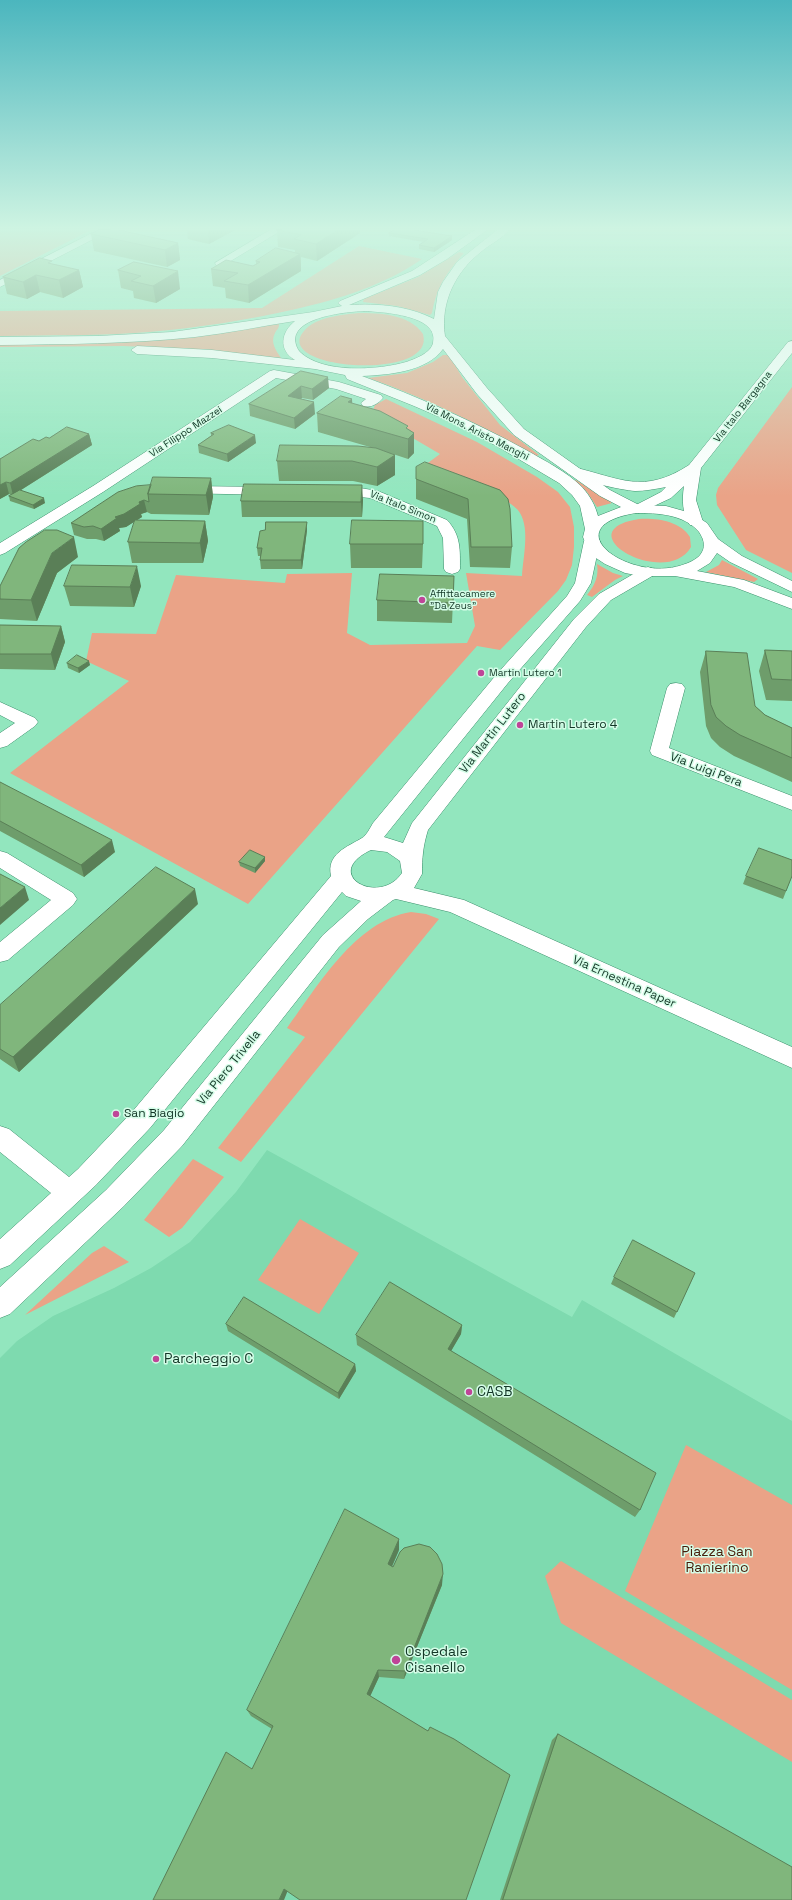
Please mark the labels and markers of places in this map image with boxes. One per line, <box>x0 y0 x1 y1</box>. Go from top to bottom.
place label: Affittacamere "Da Zeus" <box>430 588 495 612</box>
marker: Affittacamere "Da Zeus" <box>417 595 427 605</box>
place label: Martin Lutero 1 <box>489 667 561 679</box>
marker: Martin Lutero 1 <box>476 668 486 678</box>
place label: Martin Lutero 4 <box>528 718 617 732</box>
marker: Martin Lutero 4 <box>515 720 525 730</box>
place label: San Biagio <box>124 1107 184 1121</box>
marker: San Biagio <box>111 1109 121 1119</box>
place label: Parcheggio C <box>164 1351 253 1367</box>
marker: Parcheggio C <box>151 1354 161 1364</box>
place label: CASB <box>477 1384 512 1400</box>
marker: CASB <box>464 1387 474 1397</box>
place label: Ospedale Cisanello <box>405 1644 468 1676</box>
marker: Ospedale Cisanello <box>390 1654 402 1666</box>

